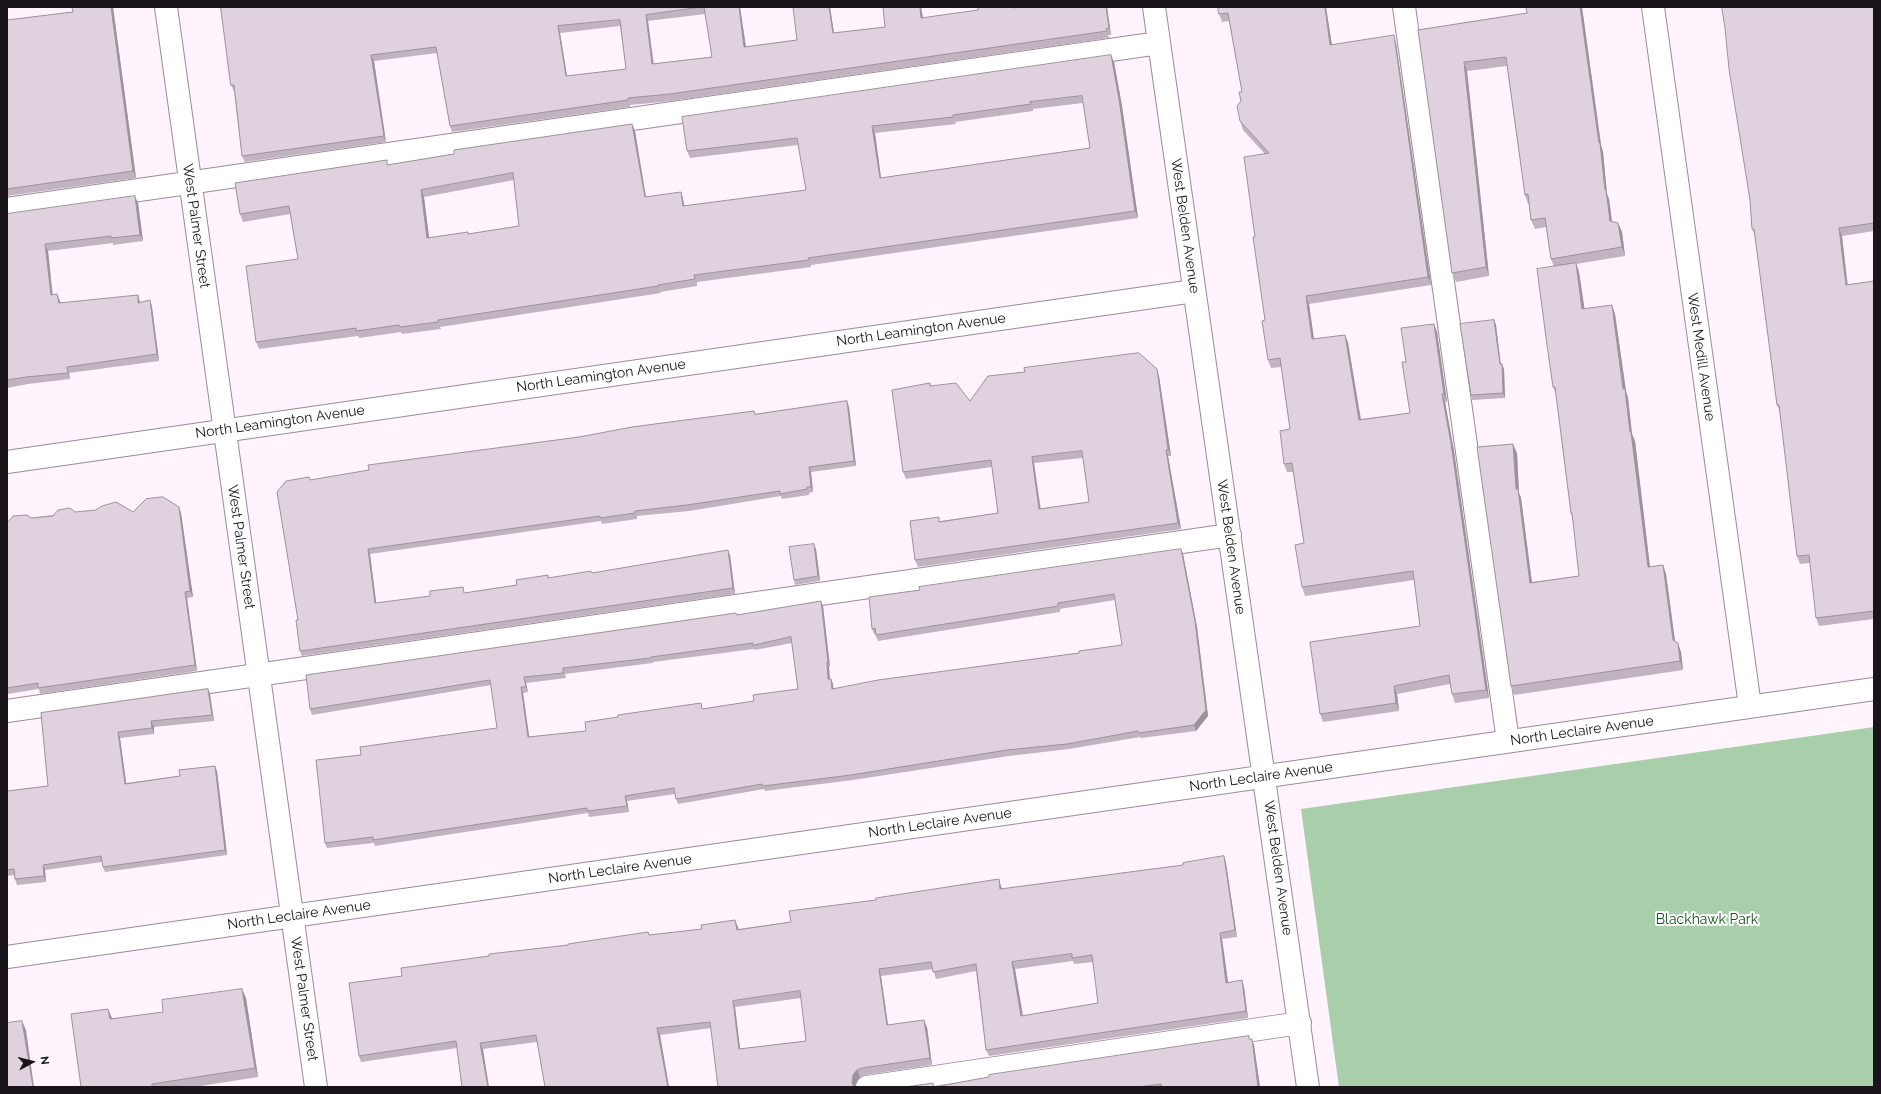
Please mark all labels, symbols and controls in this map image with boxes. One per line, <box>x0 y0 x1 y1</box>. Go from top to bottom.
street label: West Belden Avenue <box>1167 157 1203 295</box>
street label: West Palmer Street <box>179 163 213 289</box>
street label: West Medill Avenue <box>1684 292 1718 422</box>
street label: North Leamington Avenue <box>835 310 1007 350</box>
street label: North Leamington Avenue <box>515 356 687 396</box>
street label: North Leamington Avenue <box>194 402 366 442</box>
street label: West Belden Avenue <box>1213 478 1249 616</box>
street label: West Palmer Street <box>224 484 258 610</box>
street label: North Leclaire Avenue <box>1509 713 1655 749</box>
street label: North Leclaire Avenue <box>1188 759 1334 795</box>
street label: West Belden Avenue <box>1260 799 1296 937</box>
street label: North Leclaire Avenue <box>867 805 1013 841</box>
street label: North Leclaire Avenue <box>547 851 693 887</box>
street label: North Leclaire Avenue <box>226 897 372 933</box>
park label: Blackhawk Park <box>1656 912 1758 928</box>
street label: West Palmer Street <box>287 936 321 1062</box>
north arrow <box>12 1042 52 1082</box>
text: N <box>37 1056 51 1065</box>

